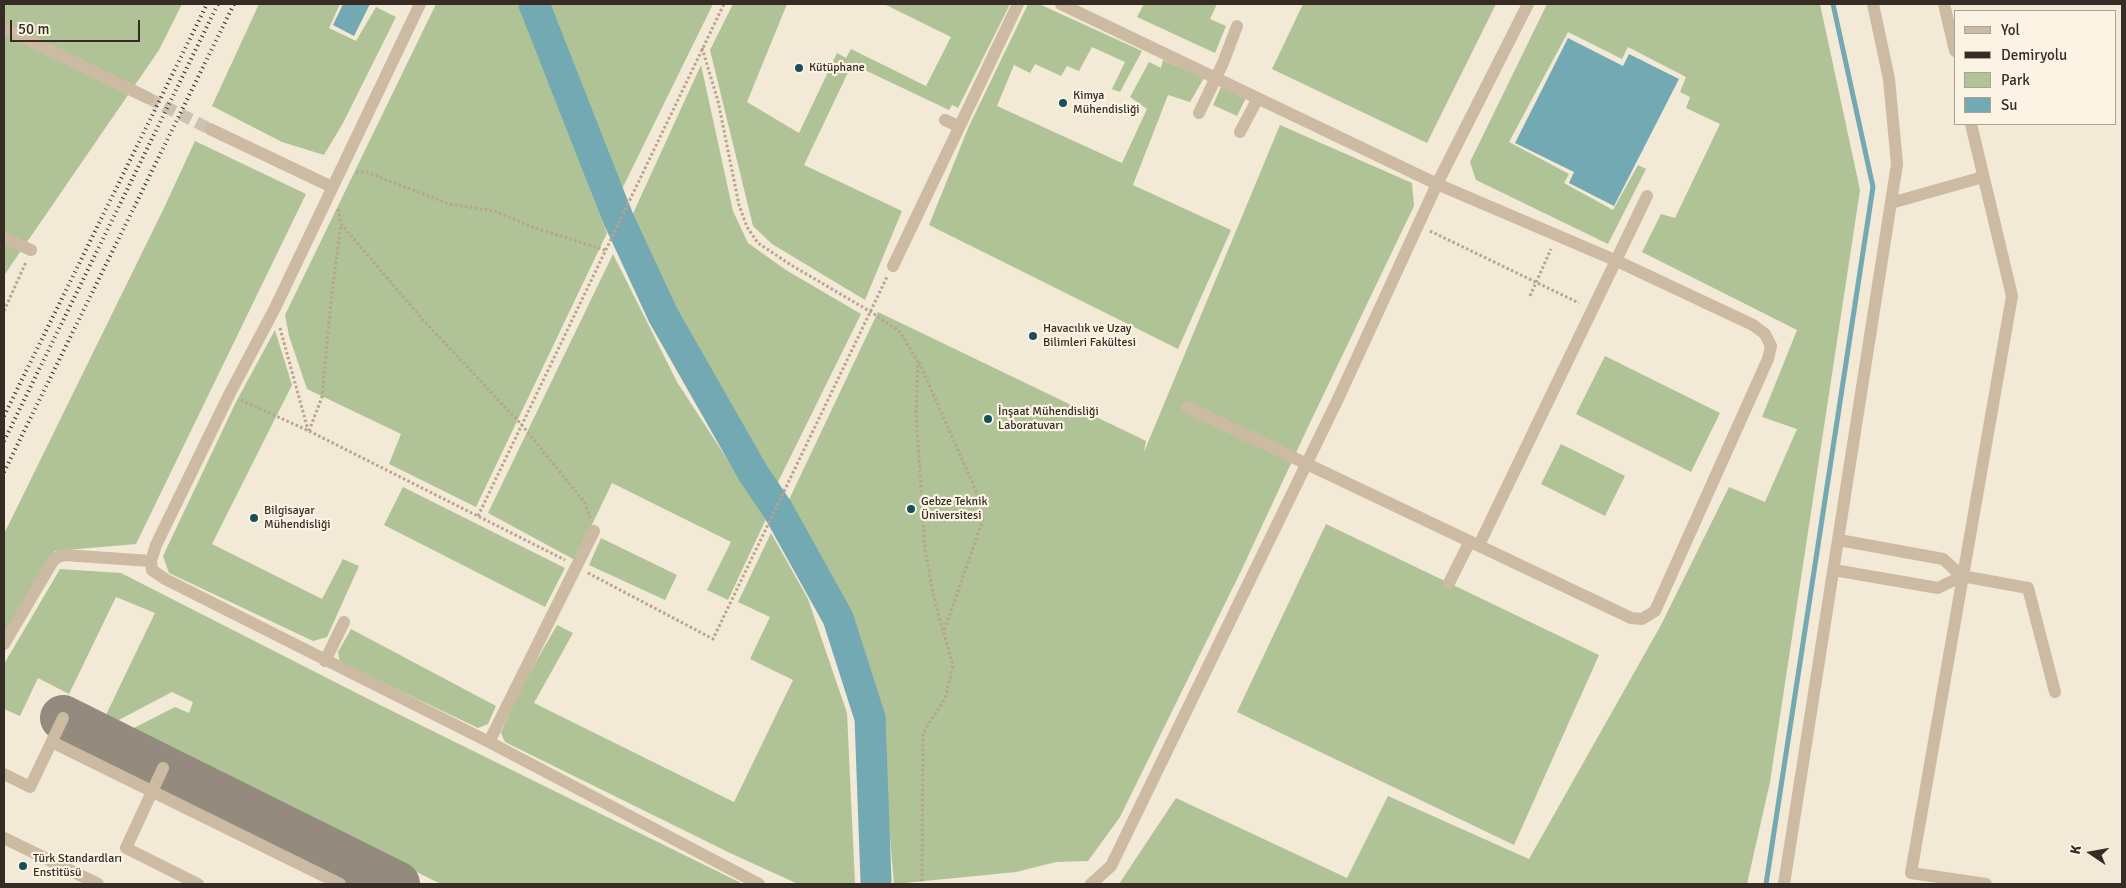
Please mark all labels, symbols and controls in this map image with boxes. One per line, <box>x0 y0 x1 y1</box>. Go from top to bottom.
scale bar <box>12 10 142 42</box>
legend <box>1954 10 2116 125</box>
text: 50 m <box>18 20 49 38</box>
text: Yol <box>2001 21 2020 39</box>
text: Demiryolu <box>2001 46 2067 64</box>
place label: Kütüphane <box>809 61 865 75</box>
marker: Kütüphane <box>793 62 805 74</box>
text: Park <box>2001 71 2030 89</box>
place label: Kimya Mühendisliği <box>1073 89 1139 117</box>
text: Su <box>2001 96 2018 114</box>
marker: Kimya Mühendisliği <box>1057 97 1069 109</box>
place label: Havacılık ve Uzay Bilimleri Fakültesi <box>1043 322 1136 350</box>
marker: Havacılık ve Uzay Bilimleri Fakültesi <box>1027 330 1039 342</box>
place label: İnşaat Mühendisliği Laboratuvarı <box>998 405 1099 433</box>
marker: İnşaat Mühendisliği Laboratuvarı <box>982 413 994 425</box>
place label: Gebze Teknik Üniversitesi <box>921 495 987 523</box>
marker: Gebze Teknik Üniversitesi <box>905 503 917 515</box>
place label: Bilgisayar Mühendisliği <box>264 504 330 532</box>
marker: Bilgisayar Mühendisliği <box>248 512 260 524</box>
north arrow <box>2066 828 2116 878</box>
text: K <box>2067 844 2085 856</box>
place label: Türk Standardları Enstitüsü <box>33 852 122 880</box>
marker: Türk Standardları Enstitüsü <box>17 860 29 872</box>

